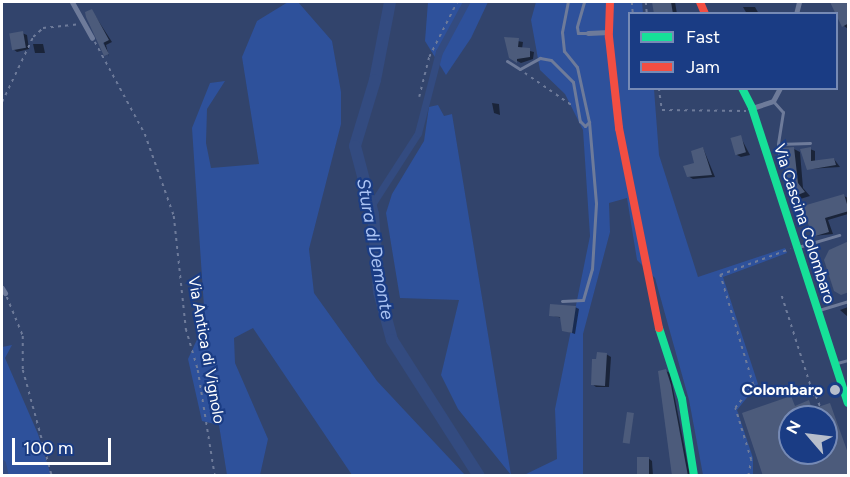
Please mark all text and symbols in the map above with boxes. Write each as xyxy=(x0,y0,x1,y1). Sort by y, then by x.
legend xyxy=(628,12,838,90)
text: Fast xyxy=(686,26,720,48)
text: Jam xyxy=(686,56,720,78)
street label: Via Cascina Colombaro xyxy=(769,142,839,306)
water label: Stura di Demonte xyxy=(352,177,398,321)
street label: Via Antica di Vignolo xyxy=(184,275,228,425)
place label: Colombaro xyxy=(741,380,823,400)
marker: Colombaro xyxy=(828,383,842,397)
north arrow xyxy=(778,405,838,465)
text: N xyxy=(782,417,805,437)
scale bar xyxy=(15,426,114,464)
text: 100 m xyxy=(23,437,73,459)

